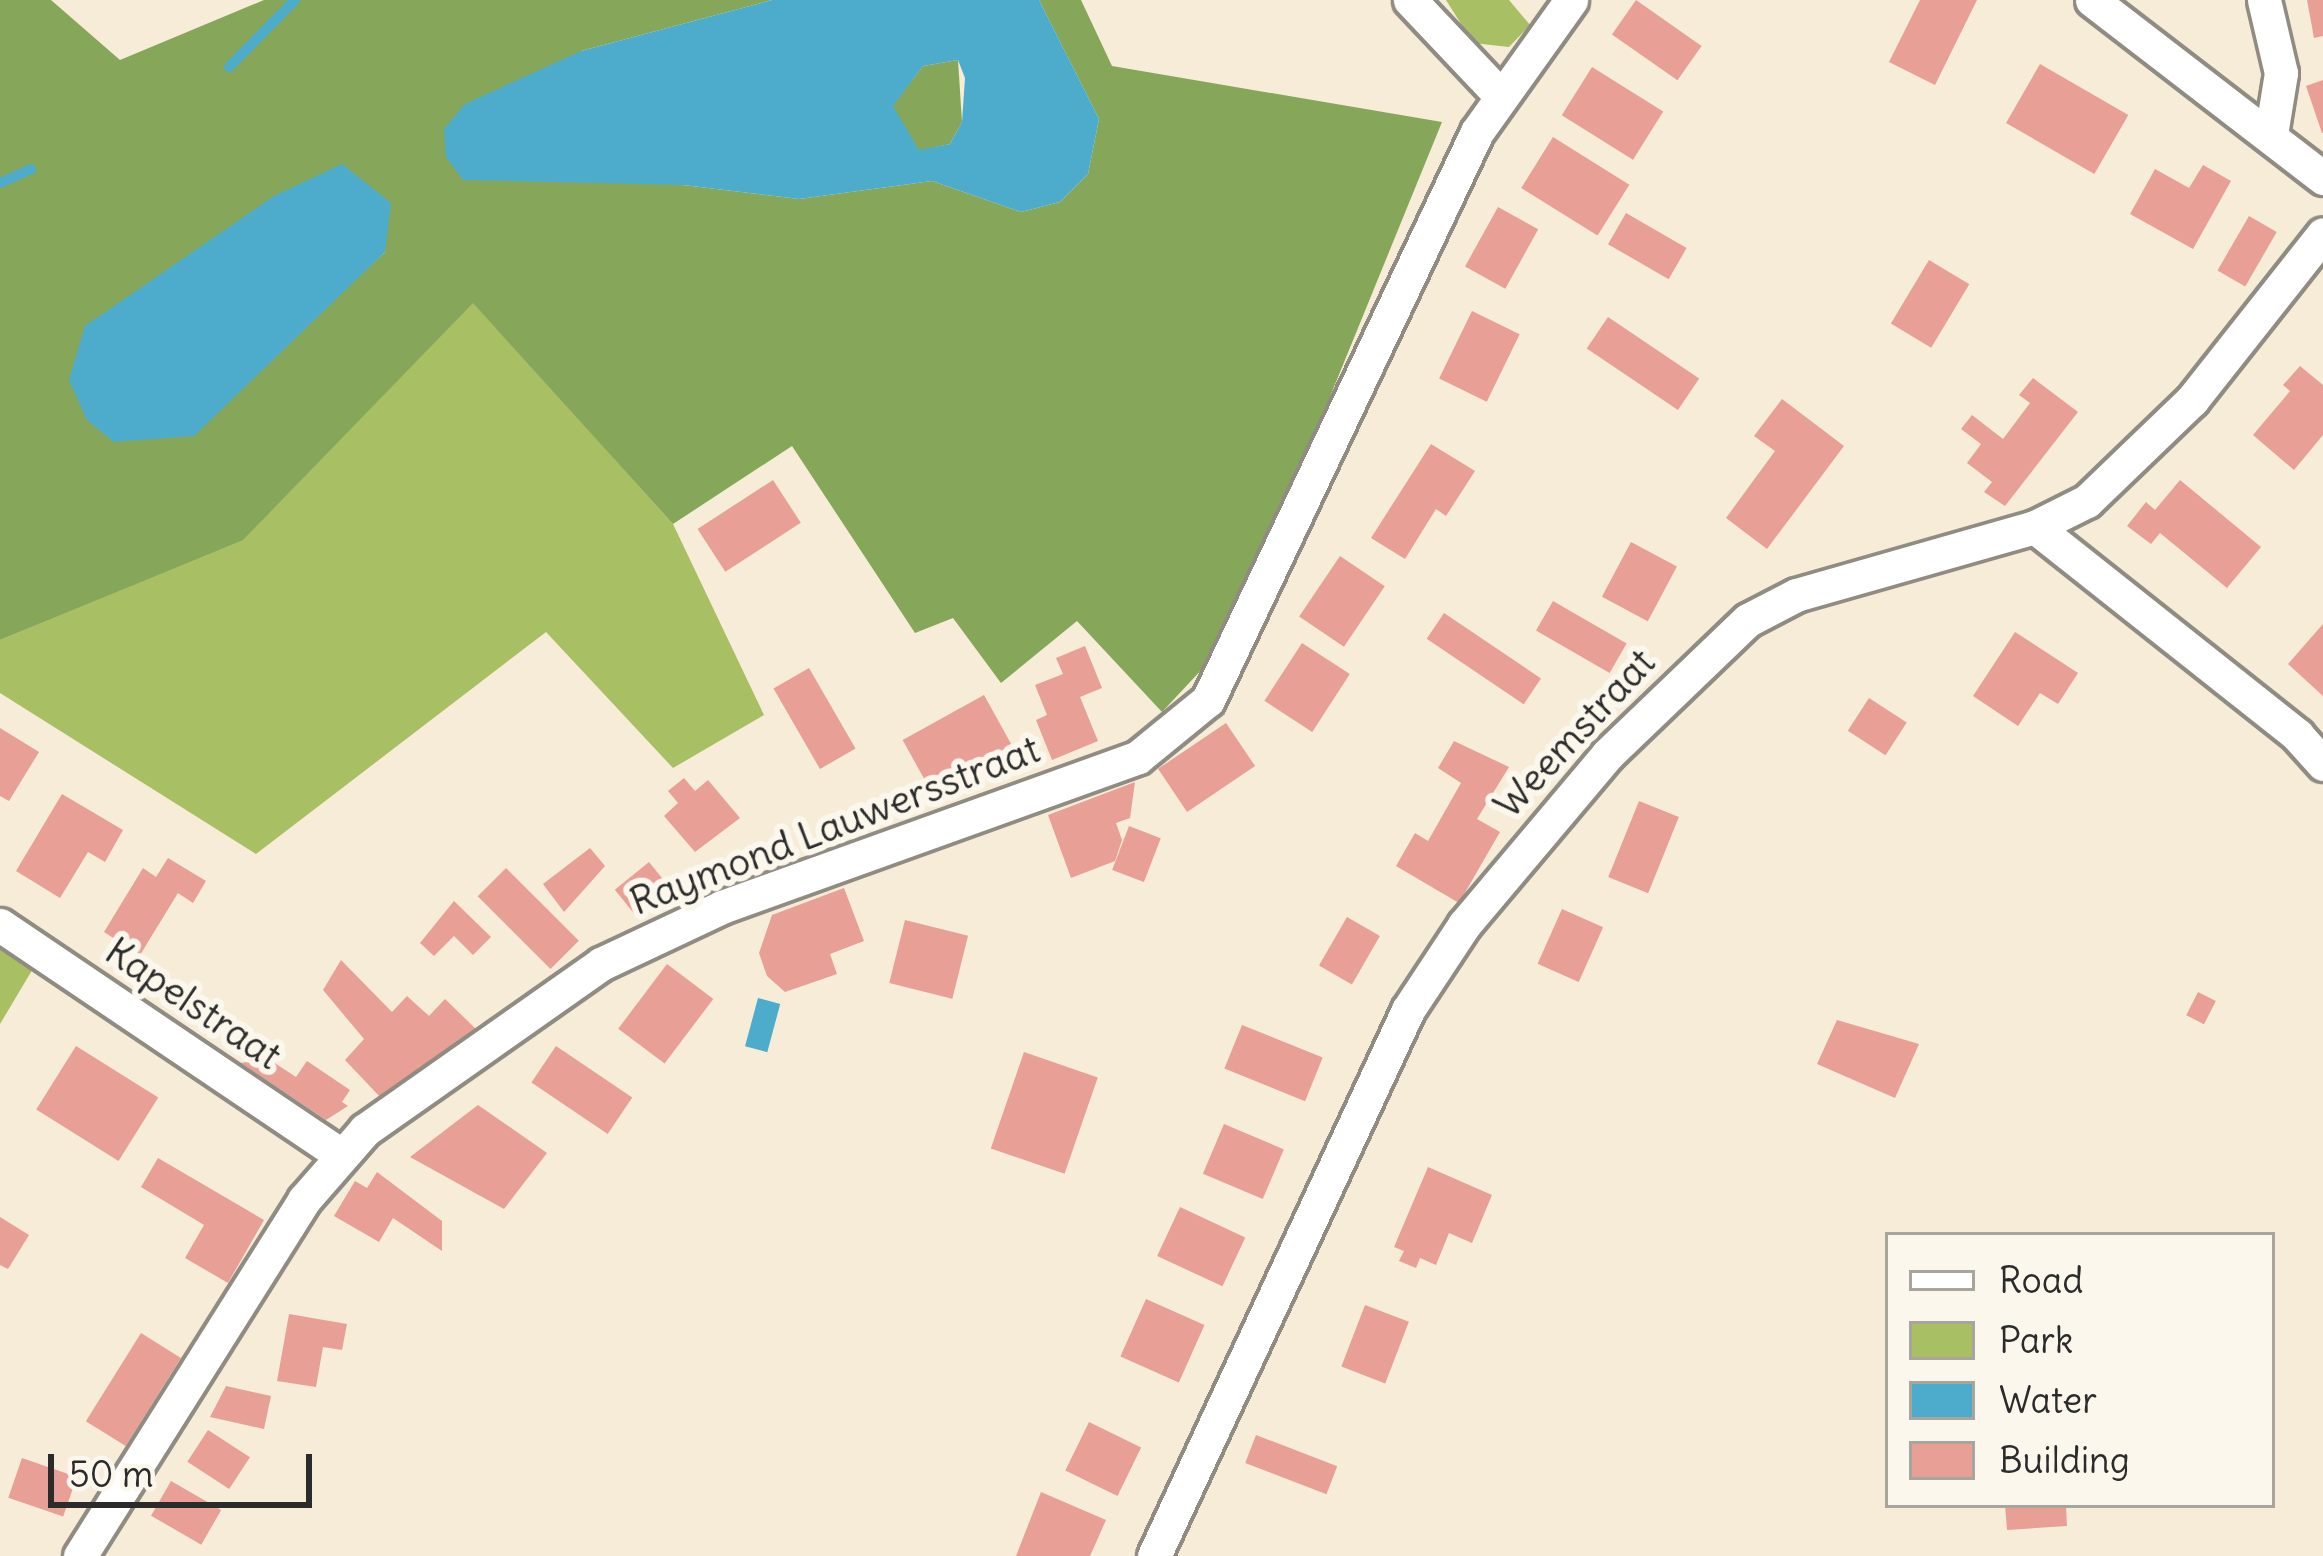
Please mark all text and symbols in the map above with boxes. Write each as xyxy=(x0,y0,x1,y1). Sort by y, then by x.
street label: Weemstraat xyxy=(1485,640,1665,828)
street label: Raymond Lauwersstraat xyxy=(624,726,1046,926)
street label: Kapelstraat xyxy=(96,928,290,1080)
legend xyxy=(1885,1232,2275,1508)
text: Road xyxy=(1999,1258,2083,1303)
text: Park xyxy=(1999,1318,2073,1363)
text: Water xyxy=(1999,1378,2097,1423)
scale bar xyxy=(54,1430,318,1504)
text: Building xyxy=(1999,1438,2130,1483)
text: 50 m xyxy=(69,1452,154,1497)

